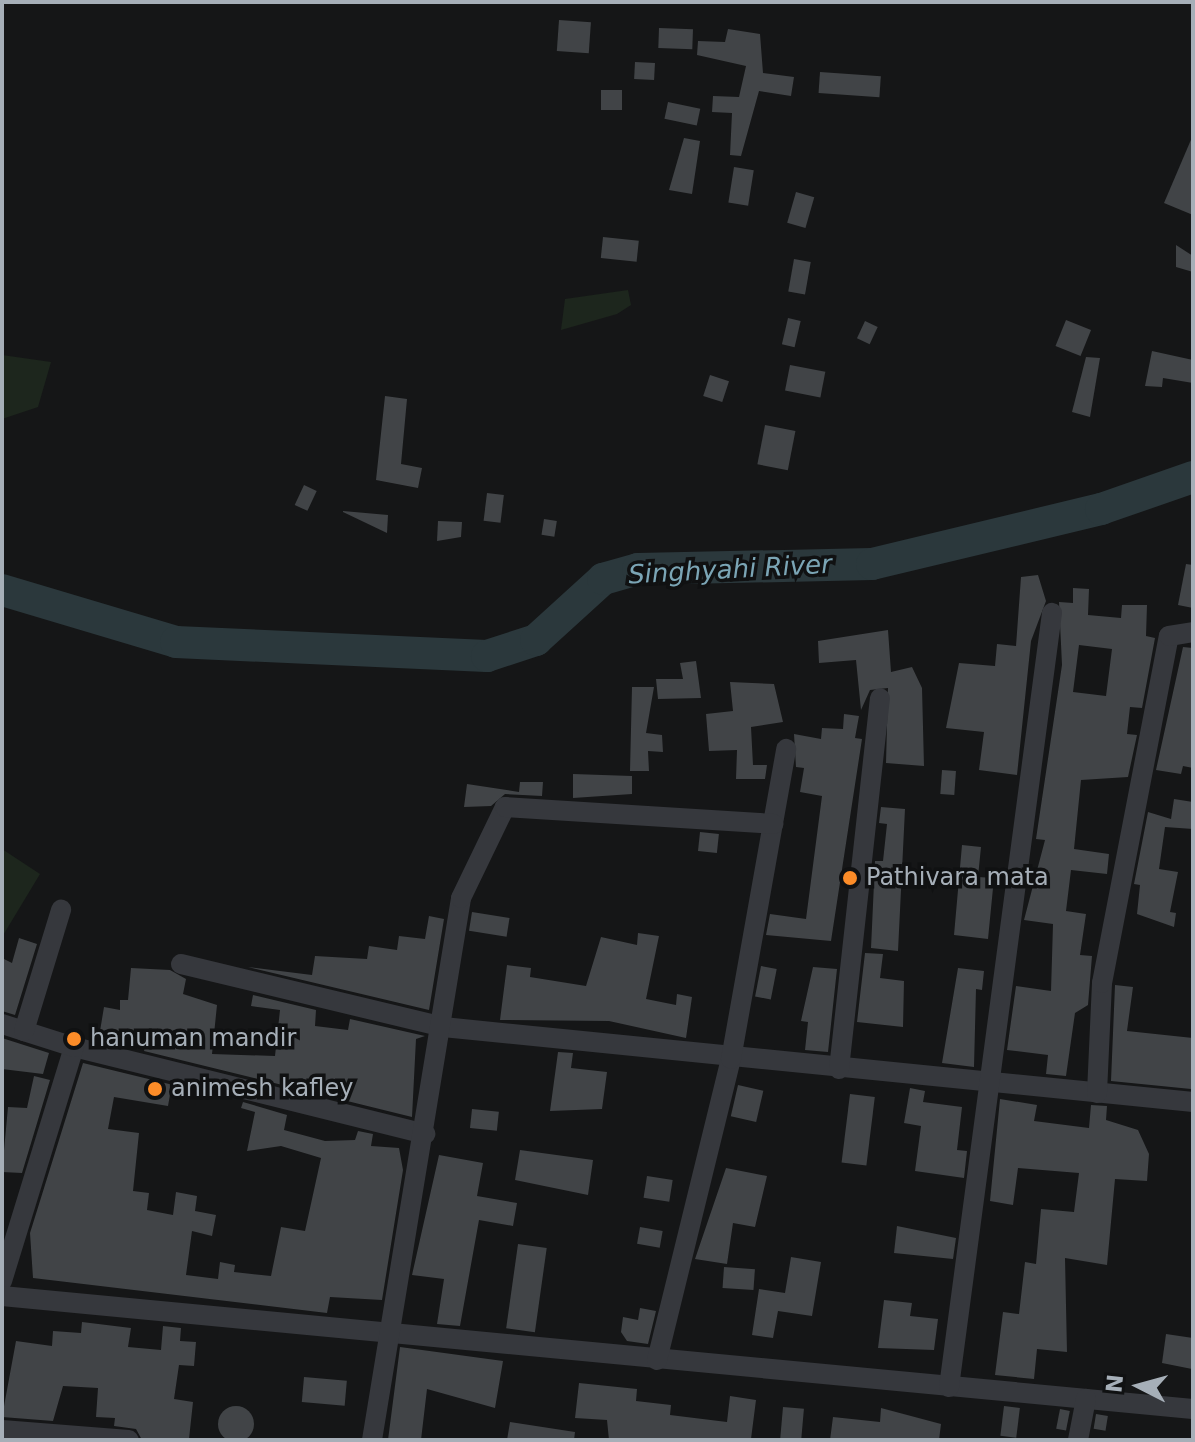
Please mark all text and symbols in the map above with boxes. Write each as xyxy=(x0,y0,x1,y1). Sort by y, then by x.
water label: Singhyahi River xyxy=(627,549,833,591)
place label: Pathivara mata xyxy=(866,864,1049,892)
marker: Pathivara mata xyxy=(841,869,859,887)
place label: hanuman mandir xyxy=(90,1025,296,1053)
marker: hanuman mandir xyxy=(65,1030,83,1048)
place label: animesh kafley xyxy=(171,1075,353,1103)
marker: animesh kafley xyxy=(146,1080,164,1098)
north arrow xyxy=(1099,1346,1179,1426)
text: N xyxy=(1101,1373,1128,1394)

